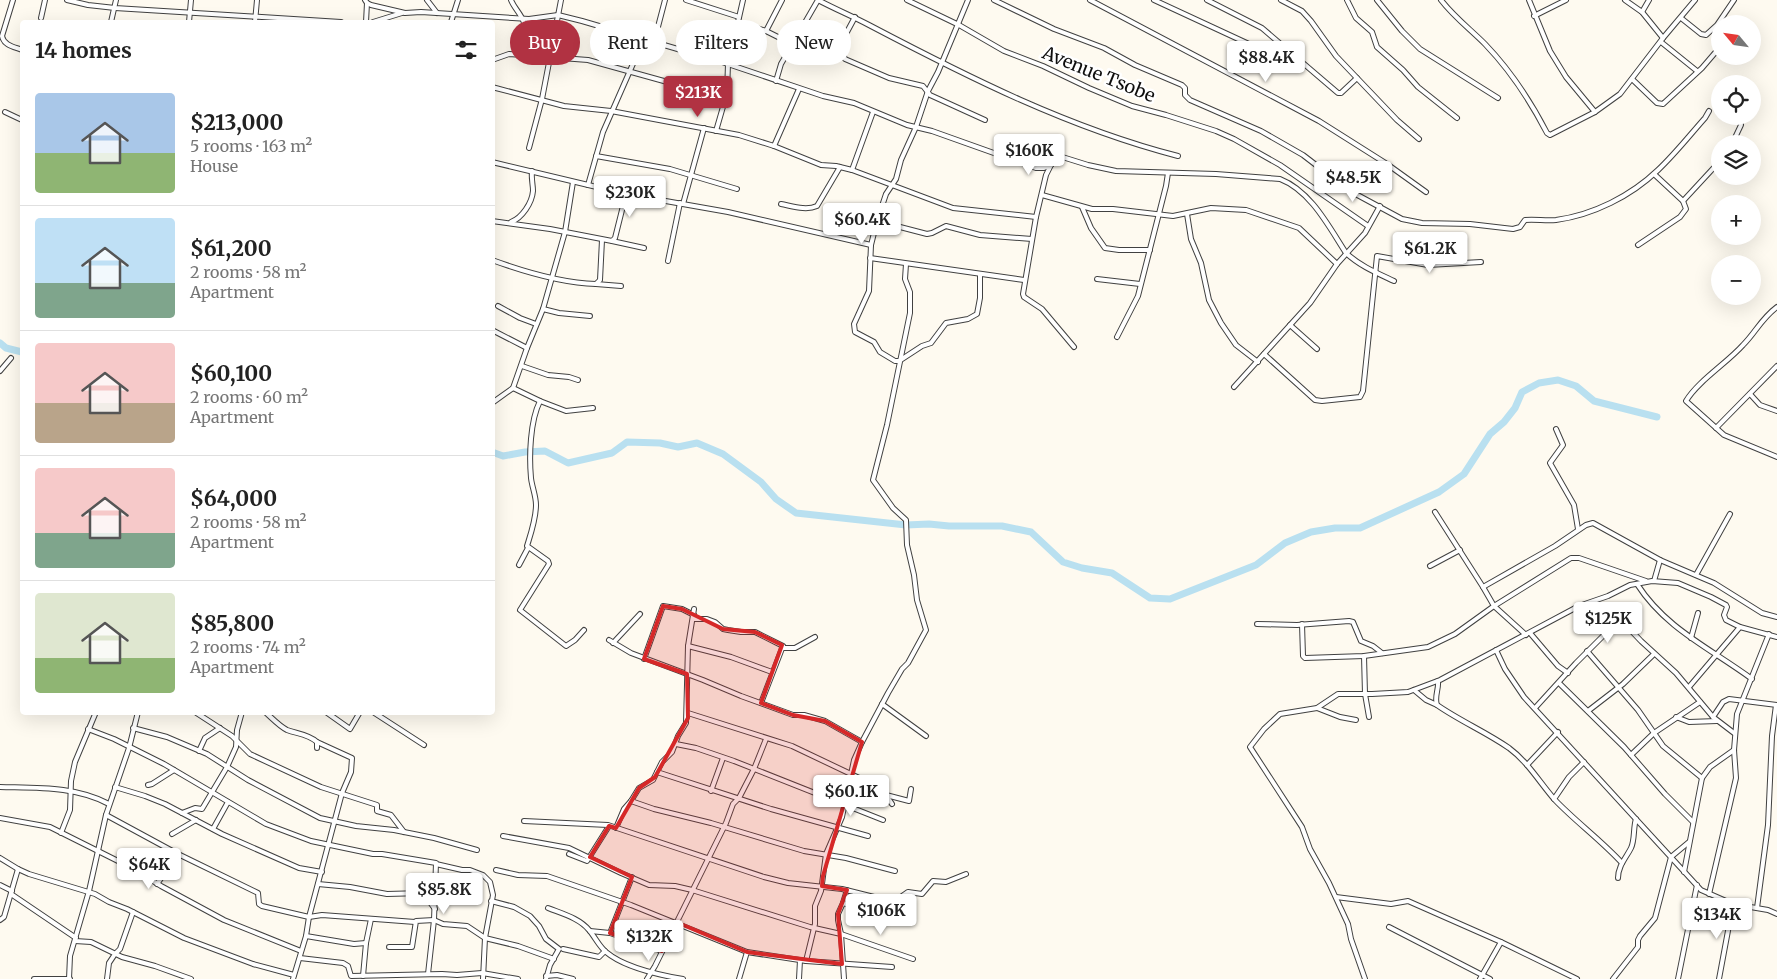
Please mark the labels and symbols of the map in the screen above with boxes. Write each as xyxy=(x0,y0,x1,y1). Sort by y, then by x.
north arrow xyxy=(1711,15,1761,65)
street label: Avenue Tsobe xyxy=(1038,41,1159,107)
pin: $88.4K xyxy=(1225,41,1307,83)
pin: $213K xyxy=(663,76,733,118)
pin: $160K xyxy=(994,134,1064,176)
pin: $48.5K xyxy=(1312,160,1394,203)
pin: $230K xyxy=(595,176,665,218)
pin: $60.4K xyxy=(821,202,903,245)
pin: $61.2K xyxy=(1389,232,1471,274)
pin: $125K xyxy=(1573,602,1643,644)
pin: $60.1K xyxy=(810,774,892,817)
pin: $64K xyxy=(119,848,179,890)
pin: $85.8K xyxy=(403,872,485,915)
pin: $106K xyxy=(846,894,916,936)
pin: $134K xyxy=(1682,898,1752,940)
pin: $132K xyxy=(614,920,684,962)

